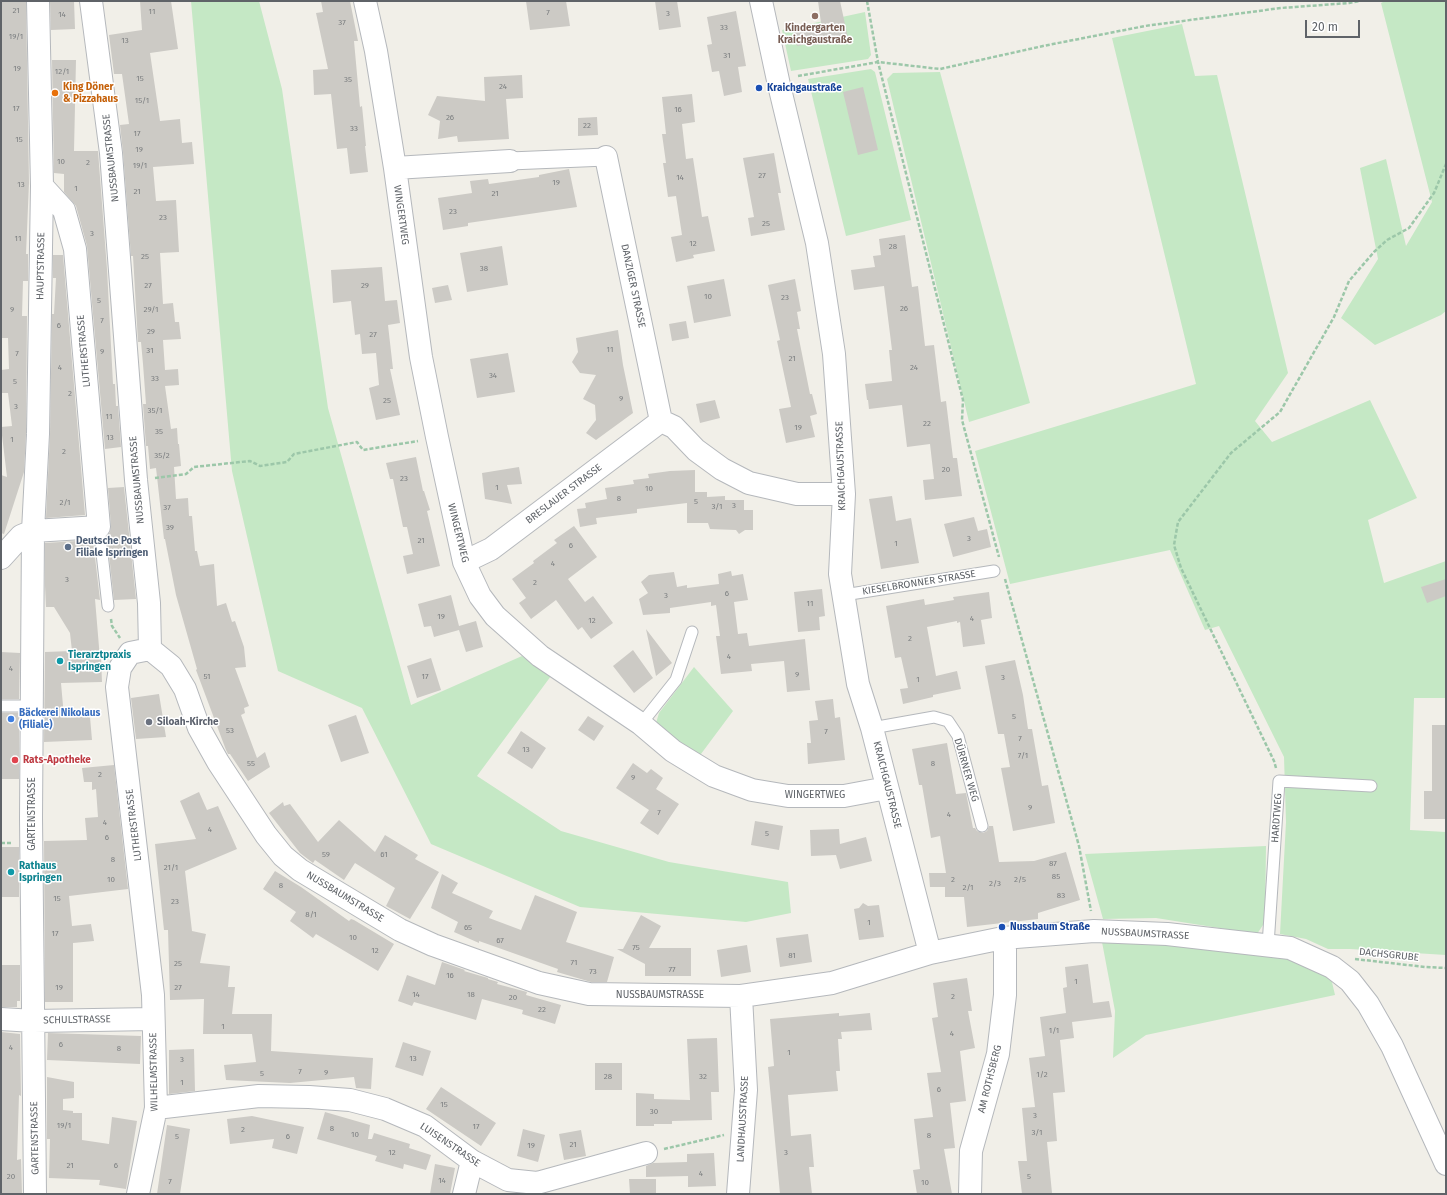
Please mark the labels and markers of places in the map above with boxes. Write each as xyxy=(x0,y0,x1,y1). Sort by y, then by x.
marker: Kindergarten Kraichgaustraße xyxy=(810,11,820,21)
place label: Kindergarten Kraichgaustraße xyxy=(778,22,852,46)
place label: King Döner & Pizzahaus xyxy=(63,81,118,104)
place label: Kraichgaustraße xyxy=(767,82,842,94)
marker: Kraichgaustraße xyxy=(754,83,764,93)
marker: King Döner & Pizzahaus xyxy=(50,88,60,98)
place label: Deutsche Post Filiale Ispringen xyxy=(76,535,148,558)
marker: Deutsche Post Filiale Ispringen xyxy=(63,542,73,552)
place label: Tierarztpraxis Ispringen xyxy=(68,649,131,672)
marker: Tierarztpraxis Ispringen xyxy=(55,656,65,666)
place label: Bäckerei Nikolaus (Filiale) xyxy=(19,707,100,730)
marker: Bäckerei Nikolaus (Filiale) xyxy=(6,714,16,724)
place label: Siloah-Kirche xyxy=(157,716,218,728)
marker: Siloah-Kirche xyxy=(144,717,154,727)
place label: Rats-Apotheke xyxy=(23,754,91,766)
marker: Rats-Apotheke xyxy=(10,755,20,765)
place label: Rathaus Ispringen xyxy=(19,860,62,884)
marker: Rathaus Ispringen xyxy=(6,867,16,877)
place label: Nussbaum Straße xyxy=(1010,921,1090,933)
marker: Nussbaum Straße xyxy=(997,922,1007,932)

